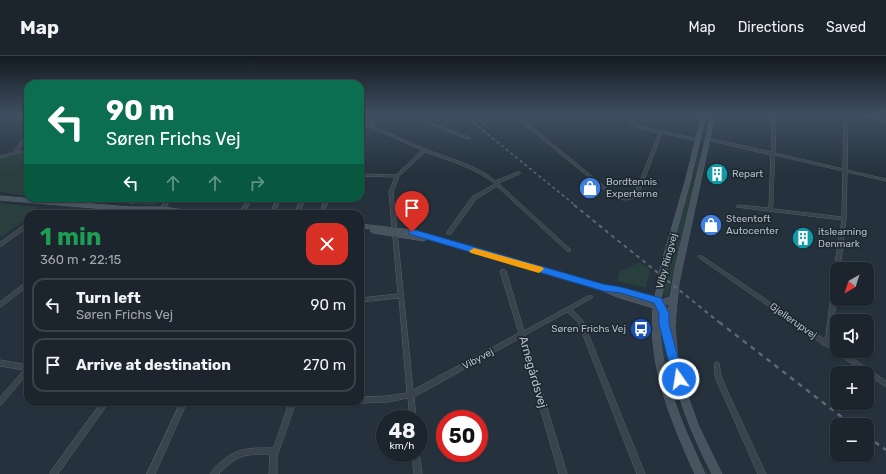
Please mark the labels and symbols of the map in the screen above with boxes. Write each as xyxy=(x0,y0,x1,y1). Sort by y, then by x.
building icon: Repart xyxy=(704,161,730,187)
place label: Repart xyxy=(732,168,763,180)
shop icon: Bordtennis Experterne xyxy=(577,175,603,201)
place label: Bordtennis Experterne xyxy=(606,176,658,200)
pin xyxy=(395,191,429,232)
shop icon: Steentoft Autocenter xyxy=(698,212,724,238)
place label: Steentoft Autocenter xyxy=(726,213,779,237)
building icon: itslearning Denmark xyxy=(790,225,816,251)
place label: itslearning Denmark xyxy=(818,226,867,250)
street label: Viby Ringvej xyxy=(654,232,680,290)
north arrow xyxy=(830,262,874,306)
street label: Gjellerupvej xyxy=(767,300,819,342)
bus stop icon: Søren Frichs Vej xyxy=(628,316,654,342)
place label: Søren Frichs Vej xyxy=(551,323,626,335)
street label: Arnegårdsvej xyxy=(516,334,550,410)
street label: Vibyvej xyxy=(460,346,496,372)
position arrow xyxy=(658,358,700,400)
speed limit sign: 50 xyxy=(436,410,488,462)

